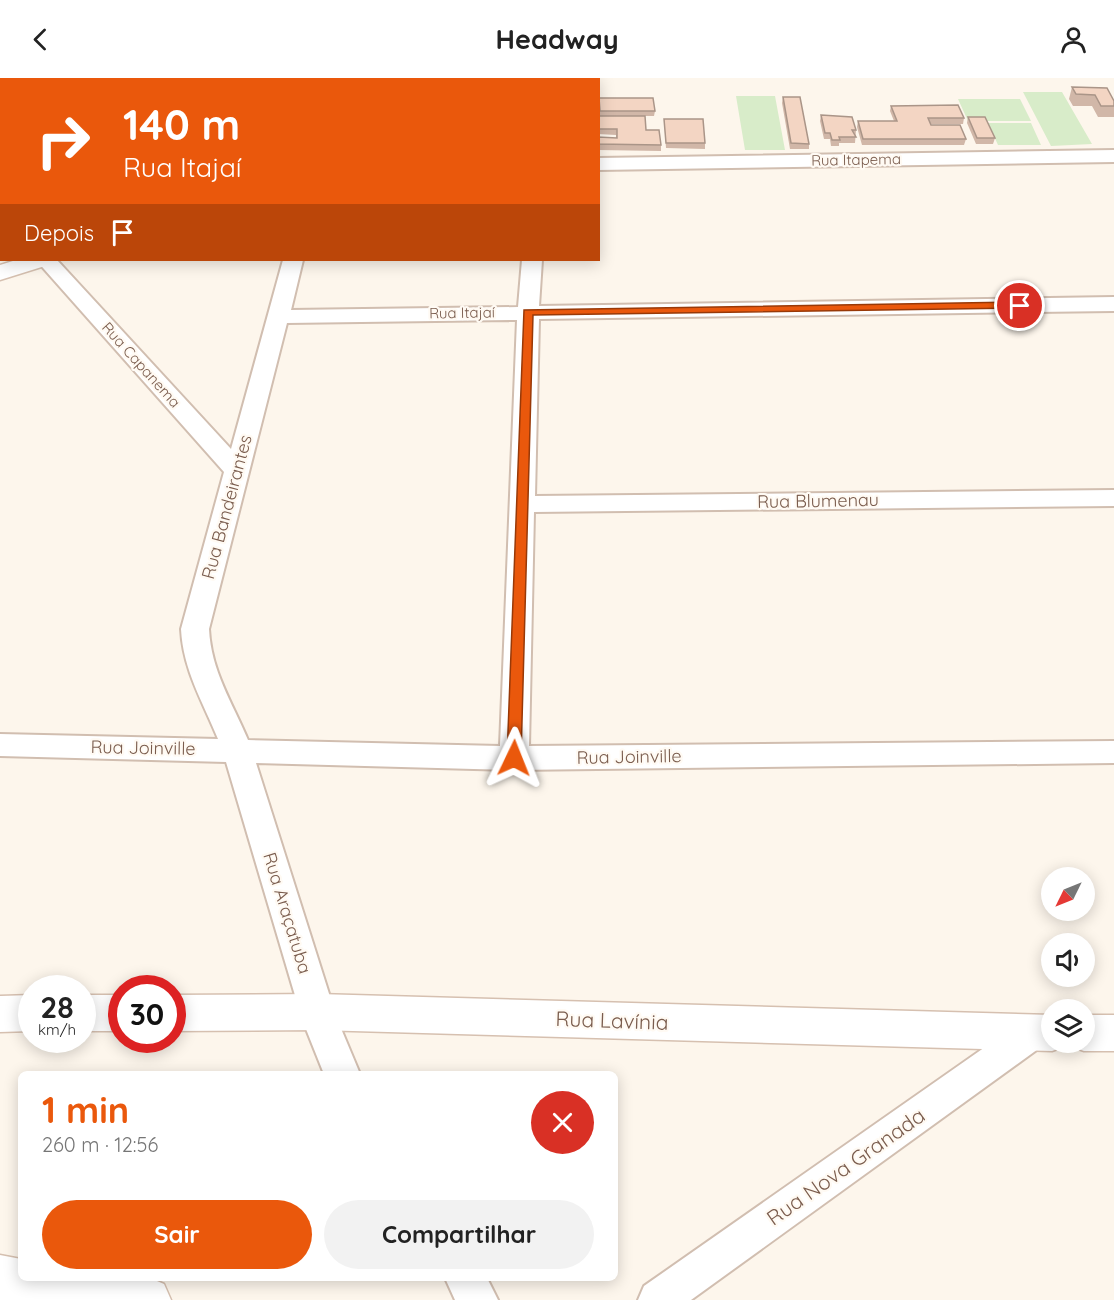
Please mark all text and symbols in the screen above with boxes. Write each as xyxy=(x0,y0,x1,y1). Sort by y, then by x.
text: Headway xyxy=(495,22,619,56)
icon: back xyxy=(24,23,57,56)
icon: person xyxy=(1057,23,1090,56)
text: 140 m xyxy=(123,98,240,151)
icon: right xyxy=(24,102,102,180)
street label: Rua Itapema xyxy=(811,149,901,170)
text: Rua Itajaí xyxy=(123,150,242,184)
icon: arrive xyxy=(106,216,139,249)
text: Depois xyxy=(24,219,94,247)
pin xyxy=(994,280,1045,331)
icon: arrive xyxy=(1003,289,1036,322)
street label: Rua Itajaí xyxy=(429,302,496,323)
street label: Rua Capanema xyxy=(98,318,185,411)
street label: Rua Bandeirantes xyxy=(196,432,257,582)
street label: Rua Blumenau xyxy=(757,488,879,513)
position arrow xyxy=(482,726,546,790)
street label: Rua Joinville xyxy=(90,735,196,760)
street label: Rua Joinville xyxy=(576,744,682,769)
street label: Rua Araçatuba xyxy=(258,849,317,976)
north arrow xyxy=(1041,867,1095,921)
map controls xyxy=(1041,867,1095,1053)
button: sound xyxy=(1041,933,1095,987)
speed limit sign: 30 xyxy=(108,975,186,1053)
text: 28 xyxy=(40,988,74,1026)
button: layers xyxy=(1041,999,1095,1053)
street label: Rua Lavínia xyxy=(555,1005,669,1035)
text: km/h xyxy=(38,1020,76,1039)
text: 1 min xyxy=(42,1087,129,1132)
button: close xyxy=(531,1091,594,1154)
street label: Rua Nova Granada xyxy=(761,1102,930,1230)
text: 260 m · 12:56 xyxy=(42,1132,158,1157)
button: Sair xyxy=(42,1200,312,1269)
button: Compartilhar xyxy=(324,1200,594,1269)

